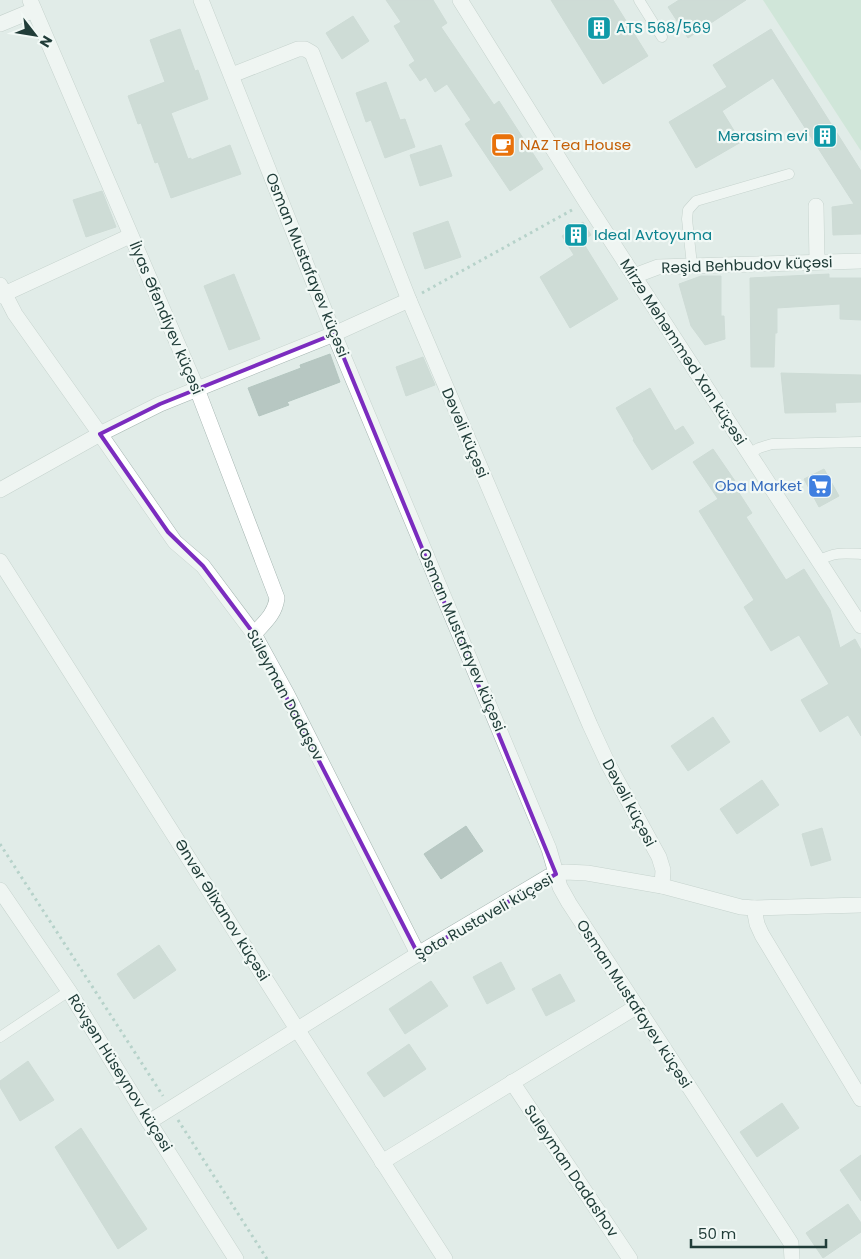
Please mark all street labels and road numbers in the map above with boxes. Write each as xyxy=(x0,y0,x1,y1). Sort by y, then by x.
street label: Osman Mustafayev küçəsi xyxy=(261,169,354,360)
street label: İlyas Əfəndiyev küçəsi xyxy=(125,238,208,398)
street label: Rəşid Behbudov küçəsi xyxy=(661,251,833,278)
street label: Mirzə Məhəmməd Xan küçəsi xyxy=(615,255,752,449)
street label: Dəvəli küçəsi xyxy=(437,384,494,481)
street label: Osman Mustafayev küçəsi xyxy=(414,545,511,735)
street label: Süleyman Dadaşov xyxy=(242,625,329,765)
street label: Dəvəli küçəsi xyxy=(598,755,661,850)
street label: Ənvər Əlixanov küçəsi xyxy=(170,835,275,985)
street label: Şota Rustaveli küçəsi xyxy=(411,868,557,965)
street label: Osman Mustafayev küçəsi xyxy=(572,915,697,1092)
street label: Rövşən Hüseynov küçəsi xyxy=(63,990,178,1156)
street label: Suleyman Dadashov xyxy=(519,1100,624,1242)

